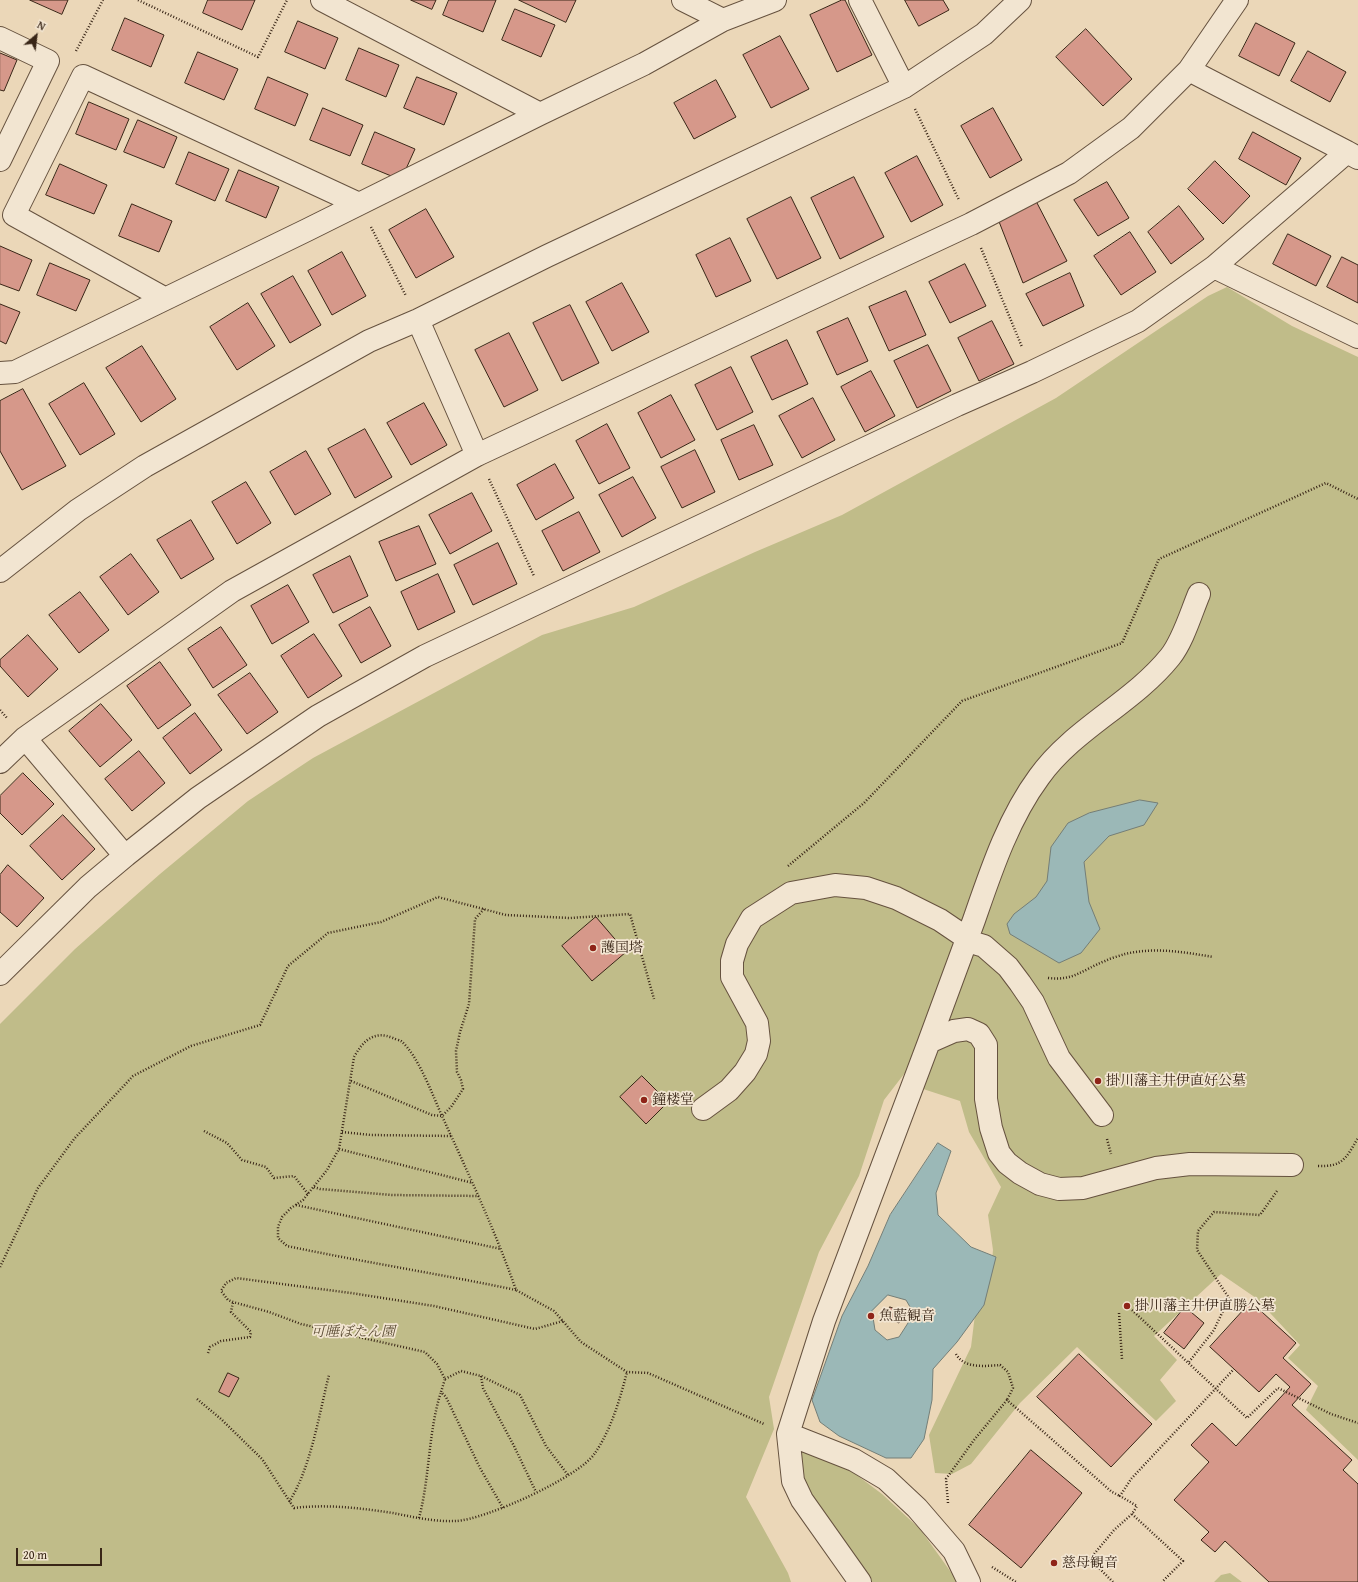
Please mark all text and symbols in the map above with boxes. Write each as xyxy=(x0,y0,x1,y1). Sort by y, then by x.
north arrow xyxy=(16,16,56,56)
text: N xyxy=(35,17,49,34)
place label: 護国塔 xyxy=(601,940,643,956)
marker: 護国塔 xyxy=(588,943,598,953)
place label: 掛川藩主井伊直好公墓 xyxy=(1106,1073,1246,1089)
marker: 掛川藩主井伊直好公墓 xyxy=(1093,1076,1103,1086)
place label: 鐘楼堂 xyxy=(652,1092,694,1108)
marker: 鐘楼堂 xyxy=(639,1095,649,1105)
place label: 掛川藩主井伊直勝公墓 xyxy=(1135,1298,1275,1314)
marker: 掛川藩主井伊直勝公墓 xyxy=(1122,1301,1132,1311)
place label: 魚藍観音 xyxy=(879,1308,935,1324)
marker: 魚藍観音 xyxy=(866,1311,876,1321)
park label: 可睡ぼたん園 xyxy=(311,1324,395,1340)
scale bar xyxy=(18,1540,104,1566)
text: 20 m xyxy=(23,1546,47,1563)
place label: 慈母観音 xyxy=(1062,1555,1118,1571)
marker: 慈母観音 xyxy=(1049,1558,1059,1568)

